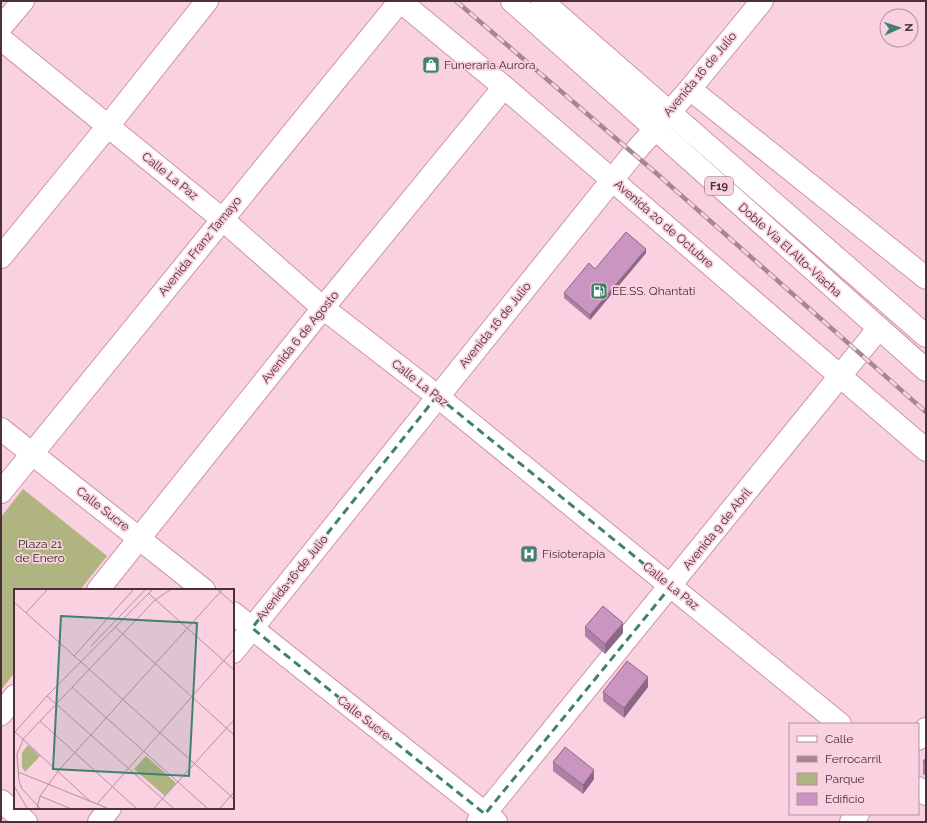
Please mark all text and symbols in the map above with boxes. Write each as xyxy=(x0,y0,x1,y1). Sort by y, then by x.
north arrow xyxy=(879,8,919,48)
text: N xyxy=(902,23,915,32)
street label: Avenida 16 de Julio xyxy=(661,29,739,119)
shop icon: Funeraria Aurora xyxy=(421,55,441,75)
place label: Funeraria Aurora xyxy=(444,58,536,72)
street label: Calle La Paz xyxy=(139,149,201,203)
street label: Avenida 20 de Octubre xyxy=(611,177,717,271)
road number: F19 xyxy=(705,177,733,195)
street label: Avenida Franz Tamayo xyxy=(156,193,244,299)
street label: Doble Vía El Alto-Viacha xyxy=(736,200,844,300)
street label: Avenida 16 de Julio xyxy=(456,279,534,371)
fuel station icon: EE.SS. Qhantati xyxy=(589,281,609,301)
place label: EE.SS. Qhantati xyxy=(612,284,695,298)
street label: Avenida 6 de Agosto xyxy=(259,288,341,386)
street label: Calle La Paz xyxy=(389,357,451,409)
street label: Calle Sucre xyxy=(74,484,132,534)
street label: Avenida 9 de Abril xyxy=(680,485,755,572)
street label: Avenida 16 de Julio xyxy=(253,532,331,624)
park label: Plaza 21 de Enero xyxy=(15,537,65,565)
hospital icon: Fisioterapia xyxy=(519,544,539,564)
place label: Fisioterapia xyxy=(542,547,605,561)
street label: Calle La Paz xyxy=(640,559,702,613)
inset map xyxy=(14,589,234,809)
street label: Calle Sucre xyxy=(335,693,393,743)
legend xyxy=(789,723,919,815)
text: Calle xyxy=(825,732,853,746)
text: Ferrocarril xyxy=(825,752,882,766)
text: Parque xyxy=(825,772,865,786)
text: Edificio xyxy=(825,792,865,806)

